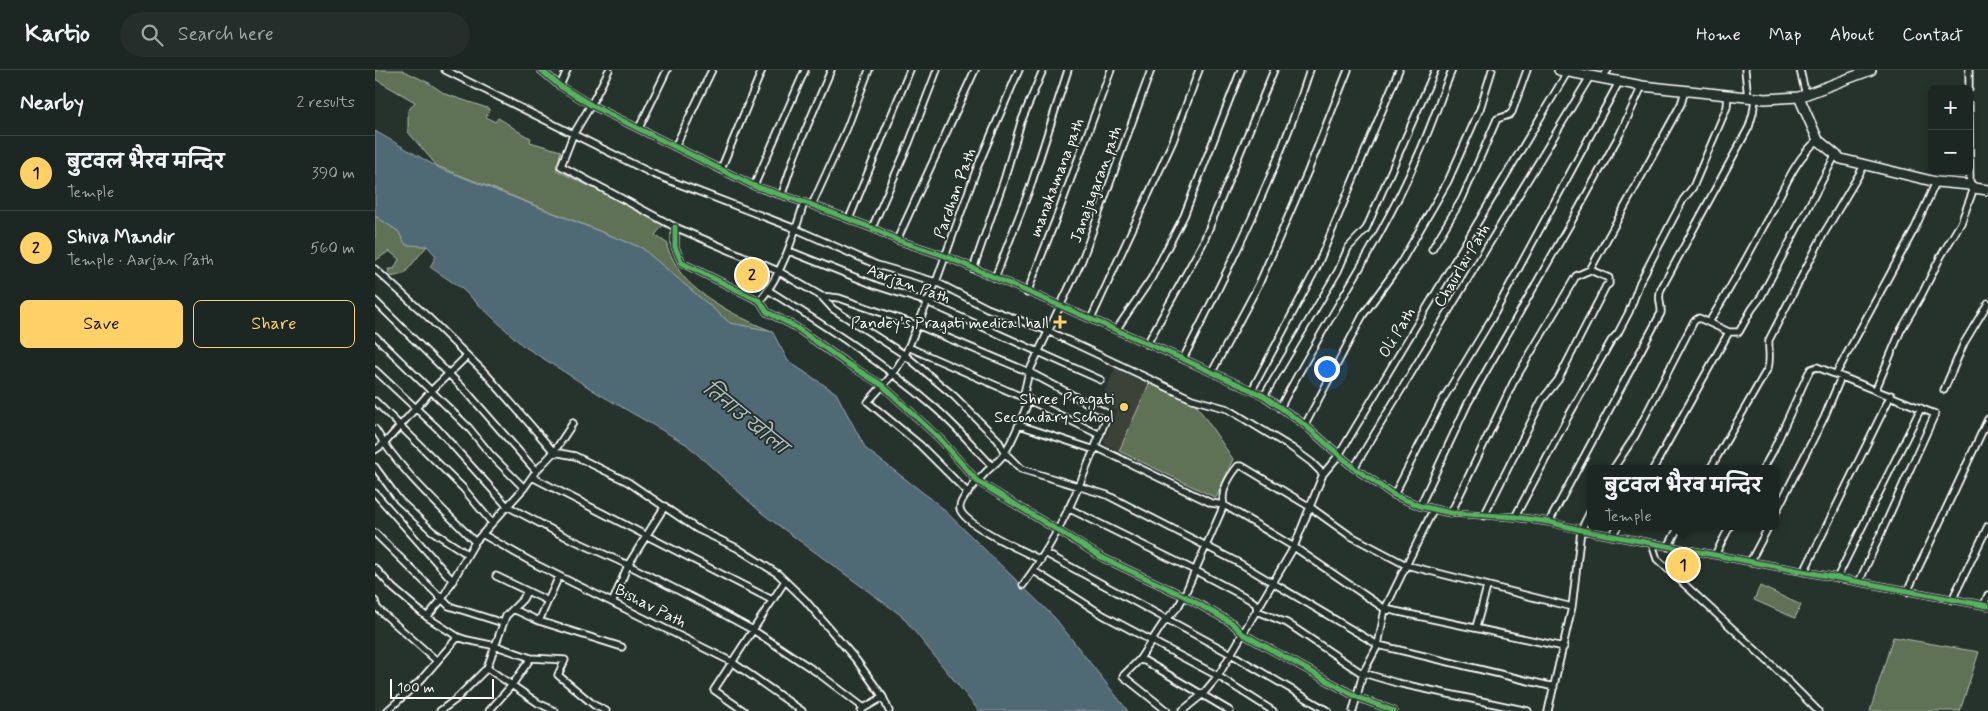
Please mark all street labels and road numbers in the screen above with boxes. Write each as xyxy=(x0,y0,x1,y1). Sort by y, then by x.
street label: manakamana path xyxy=(1025,115,1090,240)
street label: Janajagaran path xyxy=(1066,123,1127,246)
street label: Pardhan Path xyxy=(929,146,981,241)
street label: Chaurlai Path xyxy=(1429,220,1495,311)
street label: Aarjan Path xyxy=(864,260,953,309)
street label: Oli Path xyxy=(1374,304,1421,362)
street label: Bishav Path xyxy=(611,579,690,633)

